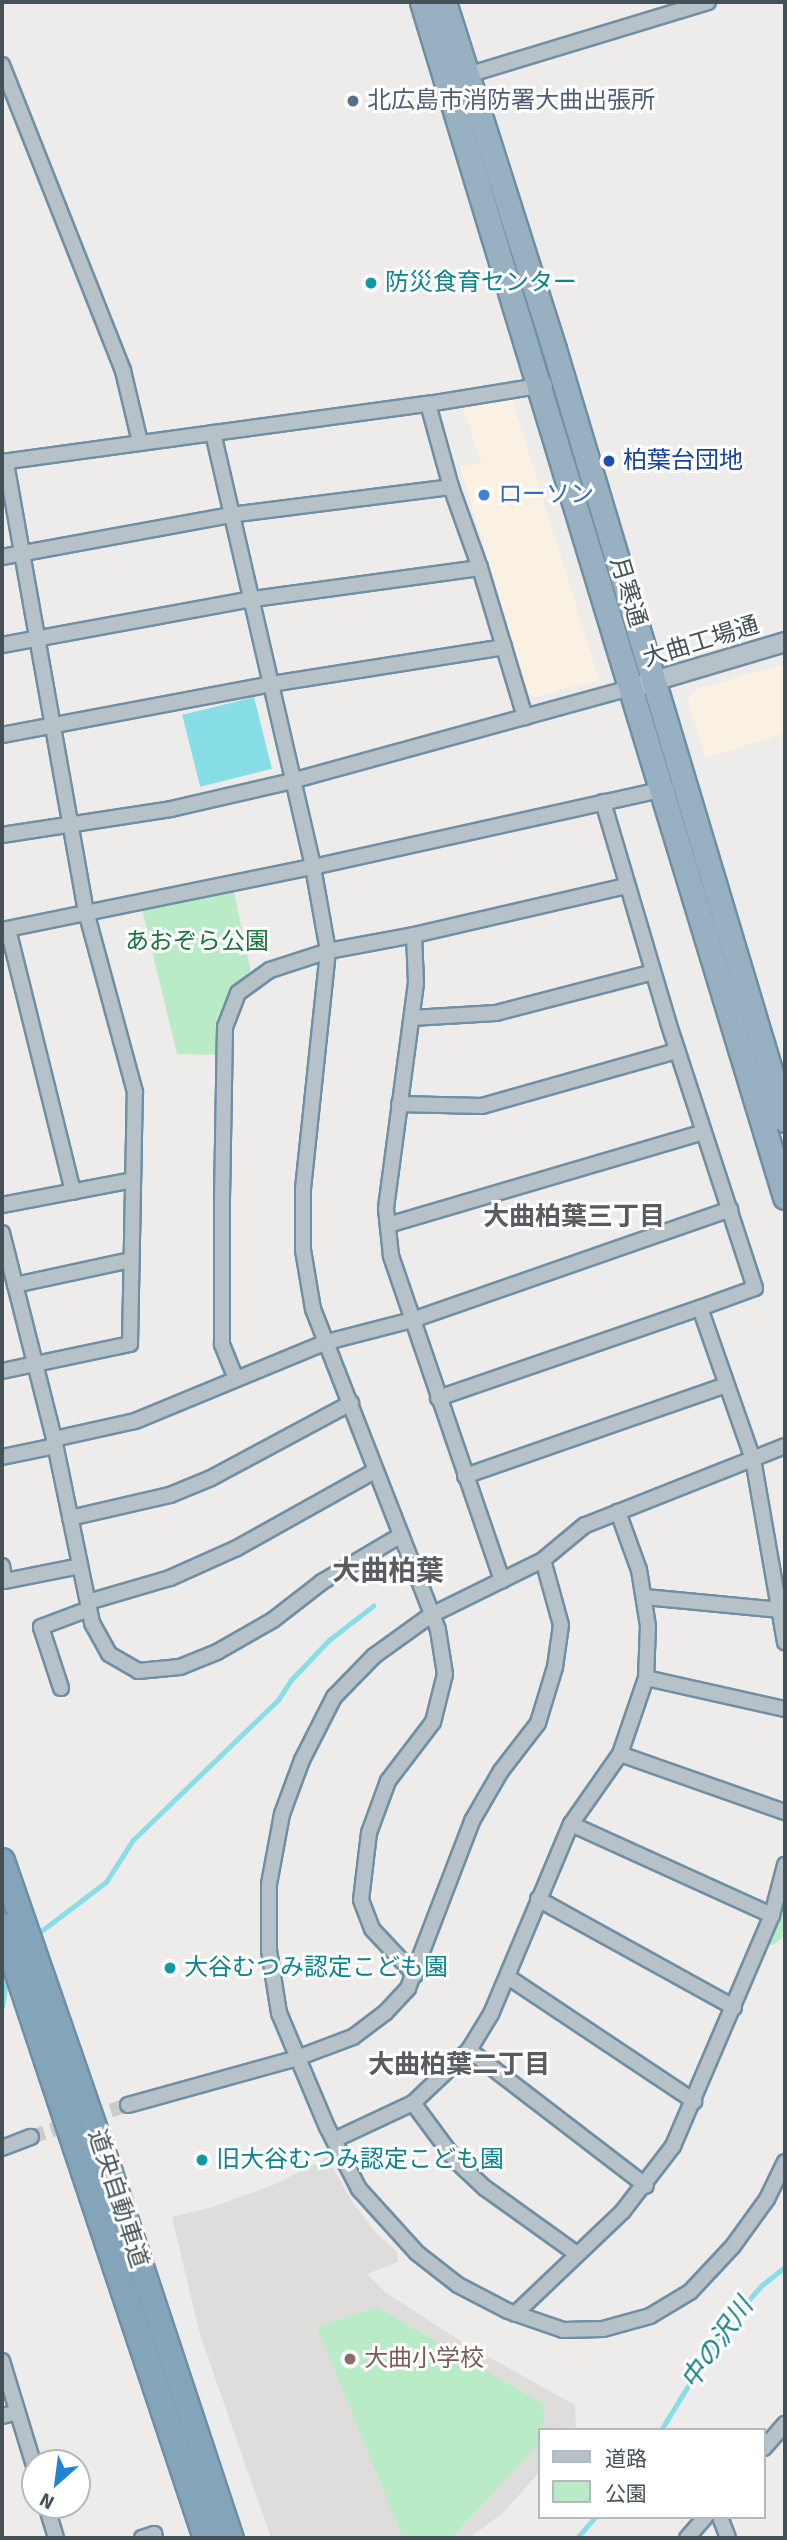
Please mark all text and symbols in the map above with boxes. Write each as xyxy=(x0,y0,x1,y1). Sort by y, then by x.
place label: 北広島市消防署大曲出張所 xyxy=(367,87,655,115)
marker: 北広島市消防署大曲出張所 xyxy=(345,93,361,109)
place label: 防災食育センター xyxy=(385,269,577,297)
marker: 防災食育センター xyxy=(363,275,379,291)
place label: 柏葉台団地 xyxy=(623,447,743,475)
marker: 柏葉台団地 xyxy=(601,453,617,469)
place label: ローソン xyxy=(498,481,594,509)
marker: ローソン xyxy=(476,487,492,503)
street label: 月寒通 xyxy=(604,553,652,631)
street label: 大曲工場通 xyxy=(639,611,763,673)
park label: あおぞら公園 xyxy=(125,928,269,956)
district label: 大曲柏葉三丁目 xyxy=(483,1202,665,1234)
district label: 大曲柏葉 xyxy=(332,1554,444,1588)
place label: 大谷むつみ認定こども園 xyxy=(184,1954,448,1982)
marker: 大谷むつみ認定こども園 xyxy=(162,1960,178,1976)
district label: 大曲柏葉二丁目 xyxy=(368,2050,550,2082)
street label: 道央自動車道 xyxy=(82,2126,154,2272)
place label: 旧大谷むつみ認定こども園 xyxy=(216,2146,504,2174)
marker: 旧大谷むつみ認定こども園 xyxy=(194,2152,210,2168)
water label: 中の沢川 xyxy=(675,2292,761,2396)
place label: 大曲小学校 xyxy=(364,2345,484,2373)
marker: 大曲小学校 xyxy=(342,2351,358,2367)
legend xyxy=(538,2428,766,2519)
text: 道路 xyxy=(605,2446,647,2472)
north arrow xyxy=(21,2449,91,2519)
text: 公園 xyxy=(605,2481,647,2507)
text: N xyxy=(36,2487,59,2514)

